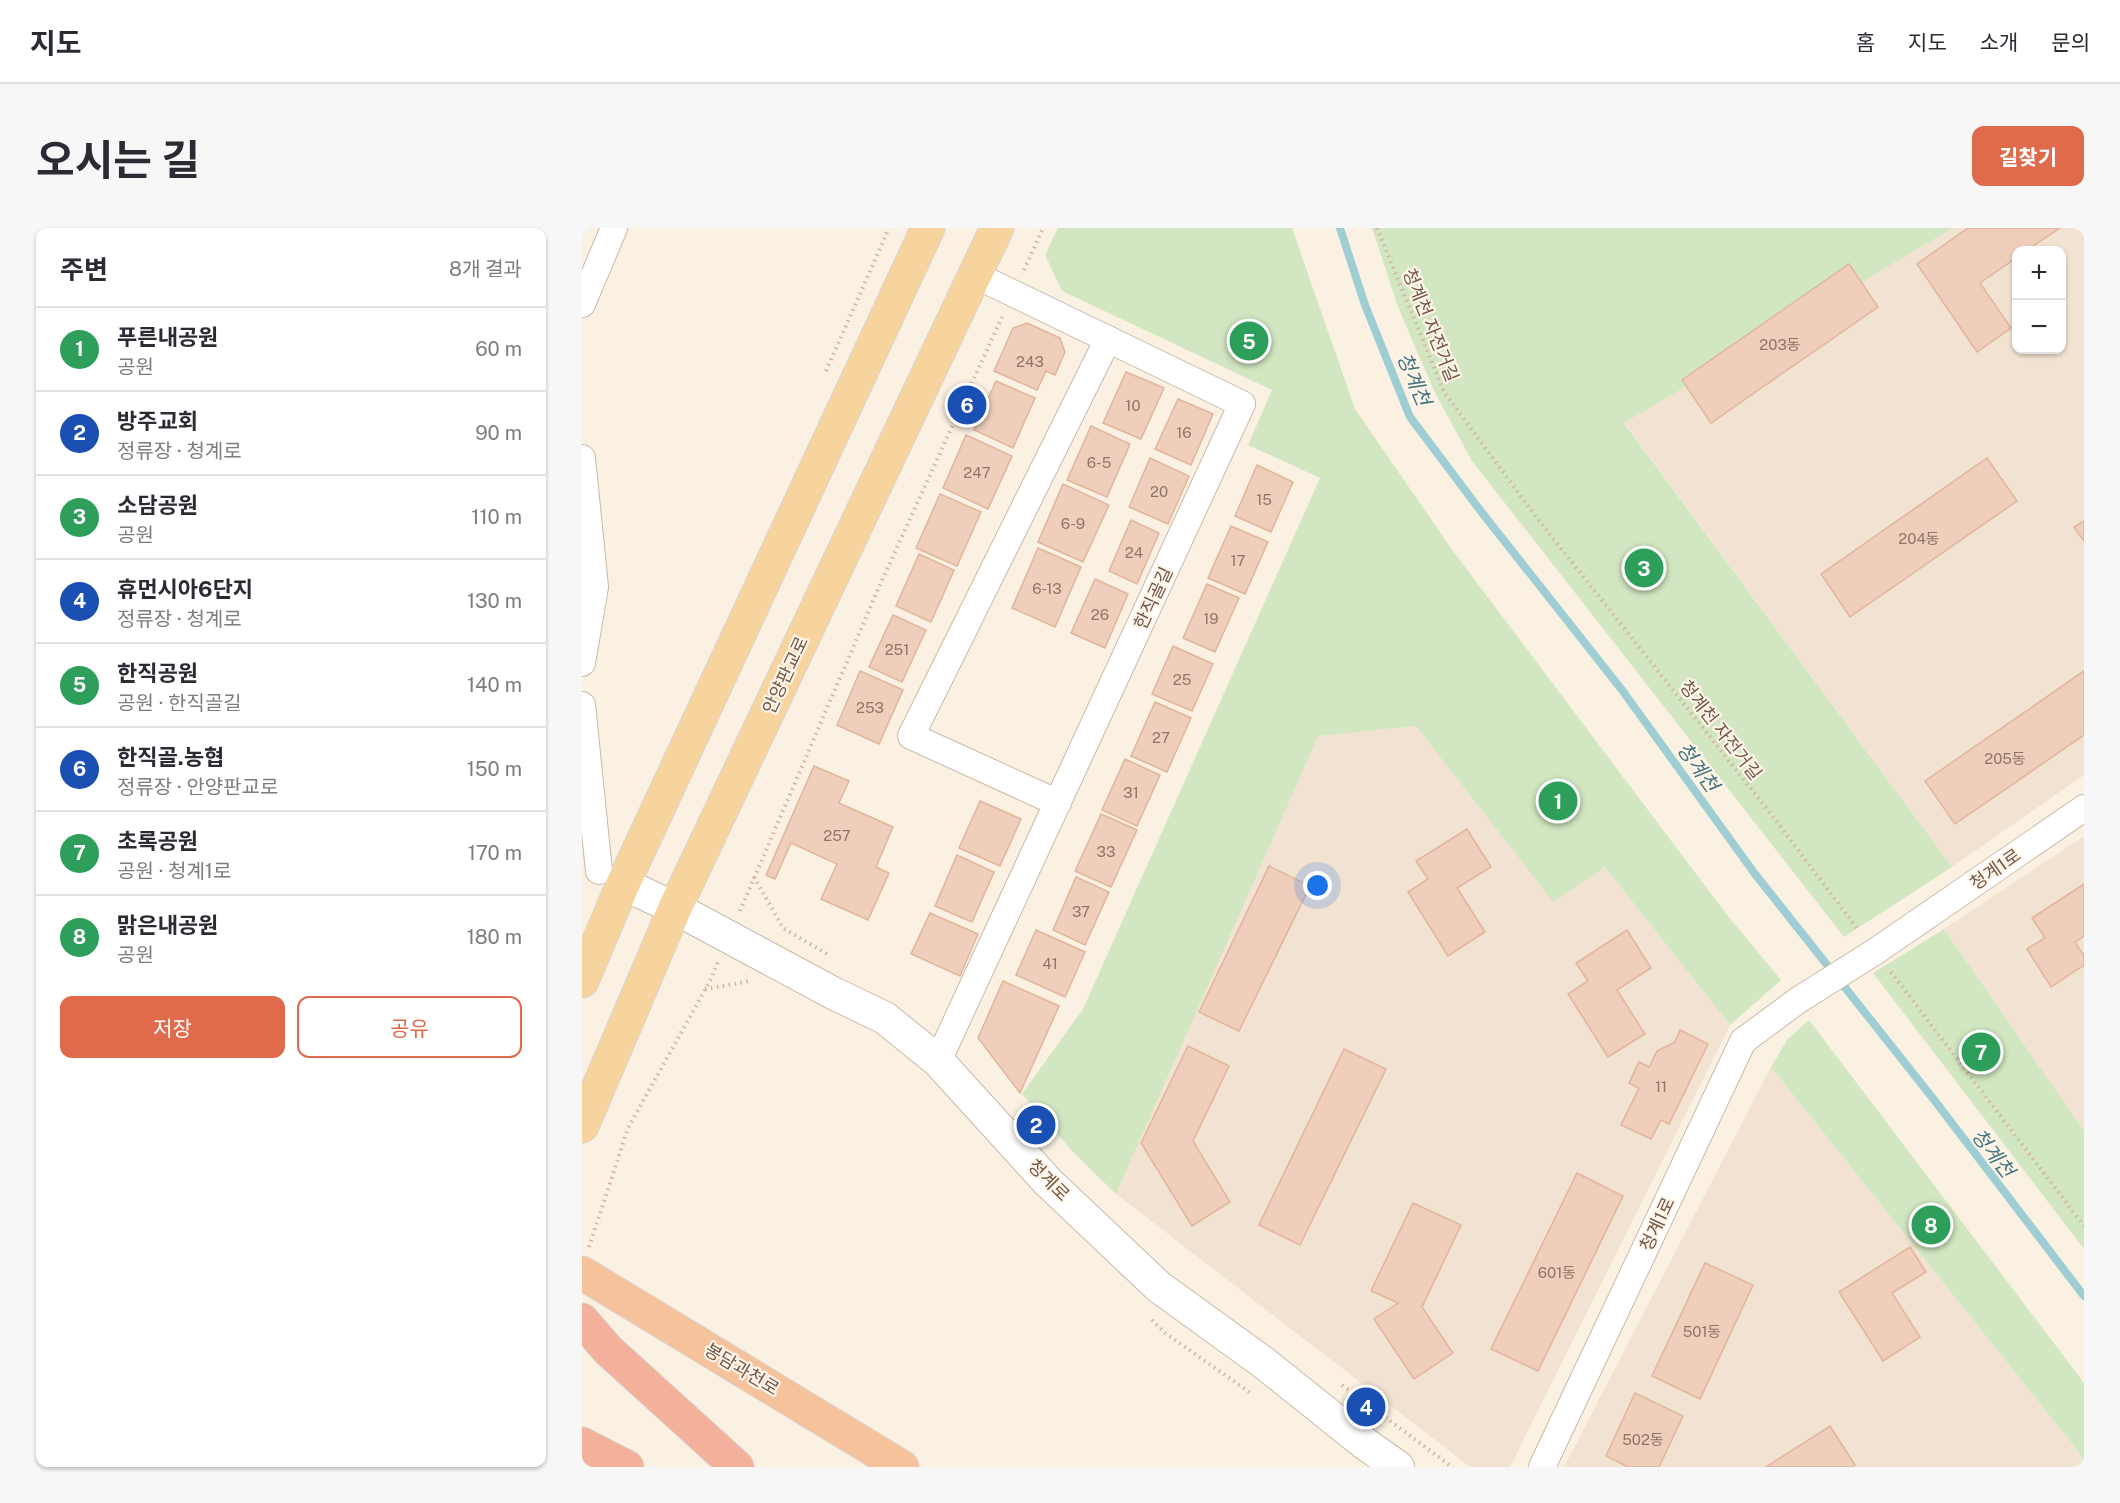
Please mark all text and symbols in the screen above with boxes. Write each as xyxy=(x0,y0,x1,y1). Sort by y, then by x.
text: 지도 xyxy=(30,26,82,59)
text: 홈 xyxy=(1856,30,1875,55)
text: 지도 xyxy=(1908,30,1947,55)
text: 소개 xyxy=(1980,30,2018,55)
text: 문의 xyxy=(2051,30,2090,55)
button: 길찾기 xyxy=(1972,126,2084,186)
text: 오시는 길 xyxy=(36,135,200,184)
map controls xyxy=(2012,246,2066,354)
button: + xyxy=(2012,246,2066,300)
text: 주변 xyxy=(60,254,108,285)
text: 8개 결과 xyxy=(449,257,522,281)
street label: 청계천 자전거길 xyxy=(1398,265,1464,385)
button: − xyxy=(2012,300,2066,354)
pin: 5 xyxy=(1230,318,1268,364)
text: 푸른내공원 xyxy=(117,324,218,350)
house number: 203동 xyxy=(1759,336,1801,353)
text: 1 xyxy=(75,337,84,361)
text: 60 m xyxy=(475,337,522,361)
water label: 청계천 xyxy=(1392,349,1436,409)
house number: 243 xyxy=(1016,353,1044,370)
text: 공원 xyxy=(117,355,154,379)
pin: 6 xyxy=(948,382,986,428)
house number: 10 xyxy=(1125,397,1141,414)
text: 방주교회 xyxy=(117,408,198,434)
text: 2 xyxy=(73,421,86,445)
text: 90 m xyxy=(475,421,522,445)
house number: 16 xyxy=(1176,424,1192,441)
text: 정류장 · 청계로 xyxy=(117,439,242,463)
house number: 6-5 xyxy=(1087,454,1111,471)
house number: 247 xyxy=(963,464,991,481)
house number: 20 xyxy=(1150,483,1168,500)
house number: 15 xyxy=(1256,491,1272,508)
text: 소담공원 xyxy=(117,492,198,518)
text: 3 xyxy=(73,505,86,529)
text: 110 m xyxy=(471,505,522,529)
house number: 6-9 xyxy=(1061,515,1085,532)
text: 공원 xyxy=(117,523,154,547)
house number: 204동 xyxy=(1898,530,1940,547)
house number: 24 xyxy=(1125,544,1143,561)
pin: 3 xyxy=(1624,546,1664,590)
house number: 17 xyxy=(1230,552,1246,569)
street label: 한직골길 xyxy=(1129,564,1177,632)
text: 휴먼시아6단지 xyxy=(117,576,253,602)
house number: 6-13 xyxy=(1032,580,1062,597)
text: 4 xyxy=(73,589,86,613)
text: 130 m xyxy=(467,589,522,613)
house number: 26 xyxy=(1091,606,1109,623)
text: 정류장 · 청계로 xyxy=(117,607,242,631)
house number: 19 xyxy=(1203,610,1219,627)
street label: 안양판교로 xyxy=(758,633,812,717)
house number: 251 xyxy=(885,641,909,658)
text: 한직공원 xyxy=(117,660,198,686)
house number: 25 xyxy=(1173,671,1191,688)
text: 5 xyxy=(73,673,86,697)
text: 140 m xyxy=(467,673,522,697)
street label: 청계천 자전거길 xyxy=(1675,676,1767,784)
text: 공원 · 한직골길 xyxy=(117,691,242,715)
house number: 253 xyxy=(856,699,884,716)
house number: 27 xyxy=(1152,729,1170,746)
water label: 청계천 xyxy=(1672,738,1724,796)
text: 한직골.농협 xyxy=(117,744,224,770)
house number: 205동 xyxy=(1984,750,2026,767)
text: 6 xyxy=(73,757,86,781)
text: 150 m xyxy=(467,757,522,781)
text: 정류장 · 안양판교로 xyxy=(117,775,278,799)
pin: 1 xyxy=(1538,778,1578,824)
house number: 31 xyxy=(1123,784,1139,801)
house number: 257 xyxy=(823,827,851,844)
text: 초록공원 xyxy=(117,828,198,854)
text: 7 xyxy=(73,841,86,865)
text: 170 m xyxy=(468,841,522,865)
house number: 33 xyxy=(1097,843,1115,860)
street label: 청계1로 xyxy=(1966,844,2024,894)
text: 공원 · 청계1로 xyxy=(117,859,231,883)
your location xyxy=(1303,871,1332,900)
house number: 37 xyxy=(1072,903,1090,920)
text: 맑은내공원 xyxy=(117,912,218,938)
text: 8 xyxy=(73,925,86,949)
text: 180 m xyxy=(467,925,522,949)
text: 공원 xyxy=(117,943,154,967)
house number: 41 xyxy=(1042,955,1058,972)
button: 저장 xyxy=(60,996,285,1058)
button: 공유 xyxy=(297,996,522,1058)
pin: 7 xyxy=(1962,1030,2000,1074)
house number: 11 xyxy=(1655,1078,1667,1095)
pin: 2 xyxy=(1016,1102,1056,1148)
water label: 청계천 xyxy=(1967,1124,2021,1184)
street label: 청계로 xyxy=(1024,1155,1074,1205)
street label: 청계1로 xyxy=(1635,1194,1679,1254)
pin: 8 xyxy=(1912,1202,1950,1248)
house number: 601동 xyxy=(1538,1264,1576,1281)
house number: 501동 xyxy=(1683,1323,1721,1340)
street label: 봉담과천로 xyxy=(701,1339,783,1399)
pin: 4 xyxy=(1346,1384,1386,1430)
house number: 502동 xyxy=(1622,1431,1664,1448)

